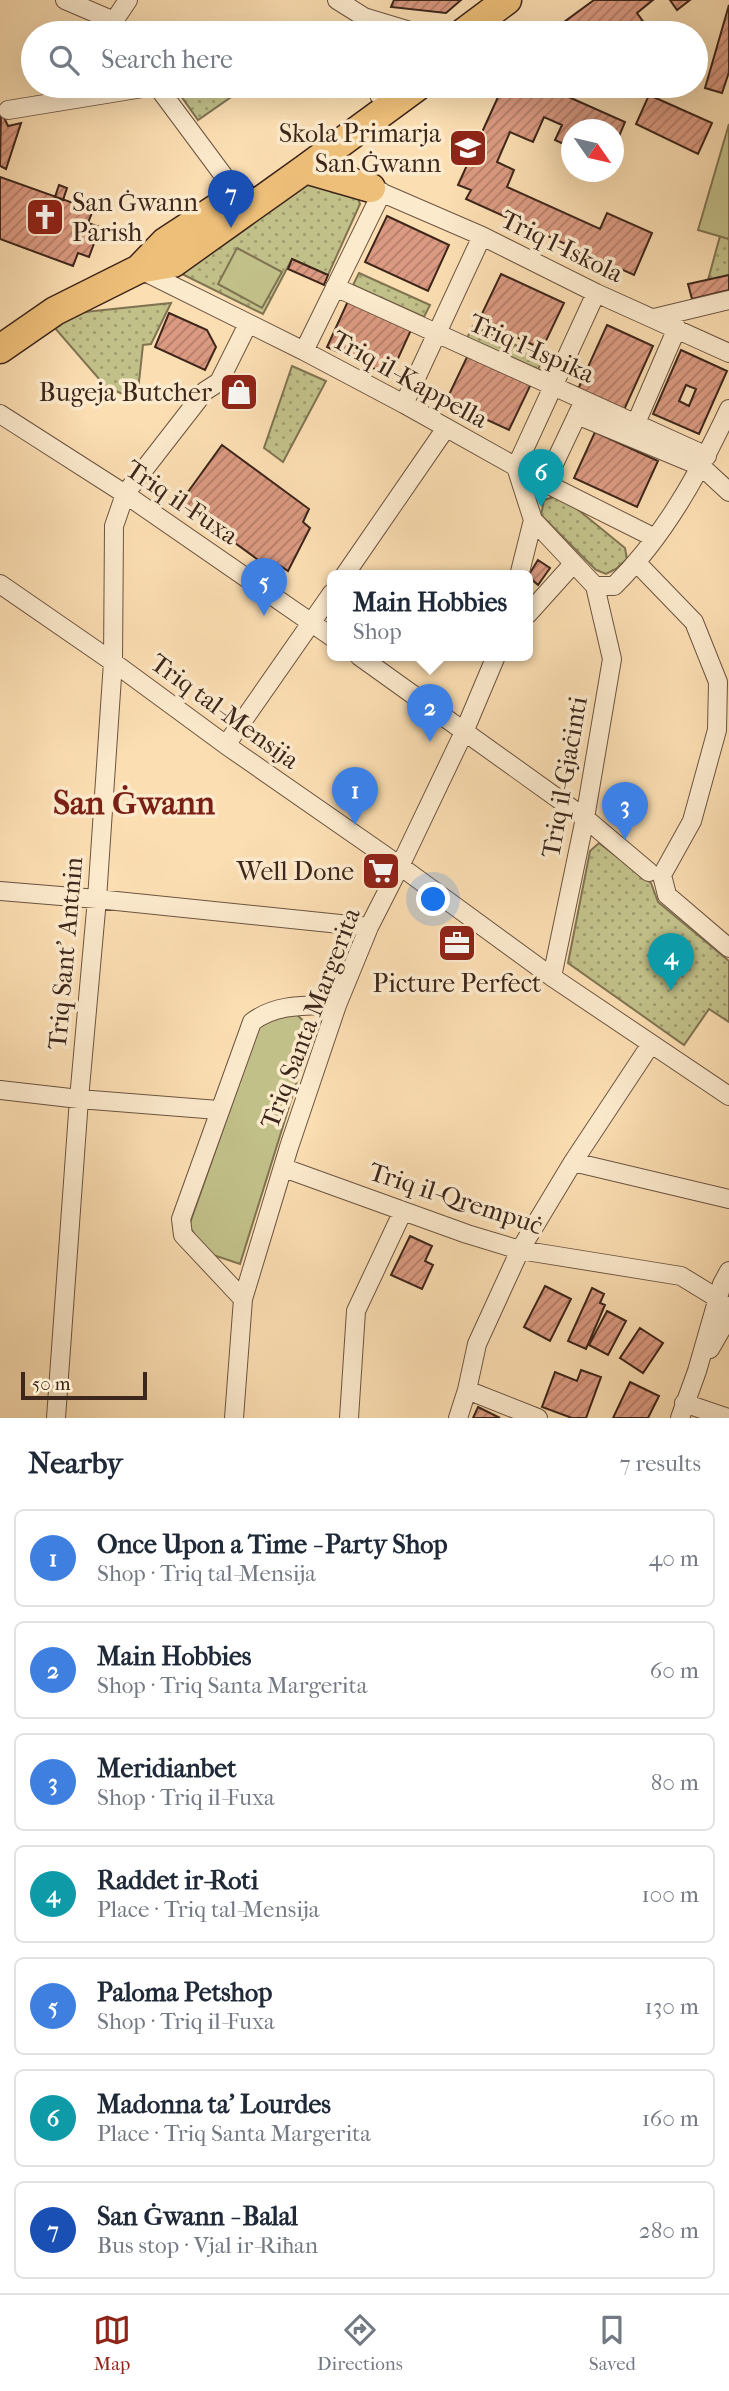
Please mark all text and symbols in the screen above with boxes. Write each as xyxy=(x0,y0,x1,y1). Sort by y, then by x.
search box xyxy=(21,21,708,98)
icon: search xyxy=(45,41,83,79)
text: Search here xyxy=(101,44,233,75)
place label: Skola Primarja San Ġwann xyxy=(279,118,442,179)
north arrow xyxy=(561,119,624,182)
school or university icon: Skola Primarja San Ġwann xyxy=(447,127,489,169)
pin: 7 xyxy=(208,170,254,228)
place label: San Ġwann Parish xyxy=(72,187,198,248)
church icon: San Ġwann Parish xyxy=(24,196,66,238)
street label: Triq l-Iskola xyxy=(496,204,629,290)
street label: Triq l-Ispika xyxy=(464,307,600,390)
street label: Triq il-Kappella xyxy=(326,324,494,436)
shop icon: Bugeja Butcher xyxy=(218,371,260,413)
place label: Bugeja Butcher xyxy=(39,377,212,408)
pin: 6 xyxy=(518,449,564,507)
street label: Triq il-Fuxa xyxy=(120,453,245,552)
pin: 5 xyxy=(241,558,287,616)
popup xyxy=(327,570,533,661)
text: Main Hobbies xyxy=(353,587,507,618)
text: Shop xyxy=(353,618,402,645)
street label: Triq tal-Mensija xyxy=(144,647,306,776)
pin: 2 xyxy=(407,684,453,742)
street label: Triq il-Gjaċinti xyxy=(535,694,594,860)
pin: 1 xyxy=(332,767,378,825)
pin: 3 xyxy=(602,782,648,840)
district label: San Ġwann xyxy=(53,784,216,823)
supermarket icon: Well Done xyxy=(360,850,402,892)
street label: Triq Sant' Antnin xyxy=(42,856,89,1051)
place label: Well Done xyxy=(236,856,354,887)
your location xyxy=(416,882,450,916)
street label: Triq Santa Margerita xyxy=(254,902,367,1133)
office icon: Picture Perfect xyxy=(436,922,478,964)
pin: 4 xyxy=(648,933,694,991)
place label: Picture Perfect xyxy=(373,968,542,999)
street label: Triq il-Qrempuċ xyxy=(365,1156,547,1241)
scale bar xyxy=(21,1369,147,1401)
text: 50 m xyxy=(32,1373,71,1395)
text: Nearby xyxy=(28,1446,123,1481)
text: 7 results xyxy=(620,1450,701,1477)
text: Once Upon a Time - Party Shop xyxy=(97,1529,448,1560)
text: 1 xyxy=(49,1545,57,1572)
text: 40 m xyxy=(649,1545,699,1572)
text: Shop · Triq tal-Mensija xyxy=(97,1560,316,1587)
text: Main Hobbies xyxy=(97,1641,251,1672)
text: 2 xyxy=(47,1657,59,1684)
text: 60 m xyxy=(650,1657,699,1684)
text: Shop · Triq Santa Margerita xyxy=(97,1672,367,1699)
text: Meridianbet xyxy=(97,1753,236,1784)
text: 3 xyxy=(48,1769,58,1796)
text: 80 m xyxy=(651,1769,699,1796)
text: Shop · Triq il-Fuxa xyxy=(97,1784,275,1811)
text: Raddet ir-Roti xyxy=(97,1865,258,1896)
text: 4 xyxy=(46,1881,60,1908)
text: 100 m xyxy=(641,1881,699,1908)
text: Place · Triq tal-Mensija xyxy=(97,1896,320,1923)
text: Paloma Petshop xyxy=(97,1977,272,2008)
text: 5 xyxy=(48,1993,58,2020)
text: 130 m xyxy=(645,1993,699,2020)
text: Shop · Triq il-Fuxa xyxy=(97,2008,275,2035)
text: Madonna ta' Lourdes xyxy=(97,2089,331,2120)
text: 6 xyxy=(47,2105,59,2132)
text: 160 m xyxy=(642,2105,699,2132)
text: Place · Triq Santa Margerita xyxy=(97,2120,371,2147)
text: San Ġwann - Balal xyxy=(97,2201,298,2232)
text: 7 xyxy=(47,2217,59,2244)
text: 280 m xyxy=(639,2217,699,2244)
text: Bus stop · Vjal ir-Riħan xyxy=(97,2232,318,2259)
tab: Map xyxy=(93,2311,131,2375)
tab: Directions xyxy=(317,2311,403,2375)
tab: Saved xyxy=(589,2311,636,2375)

